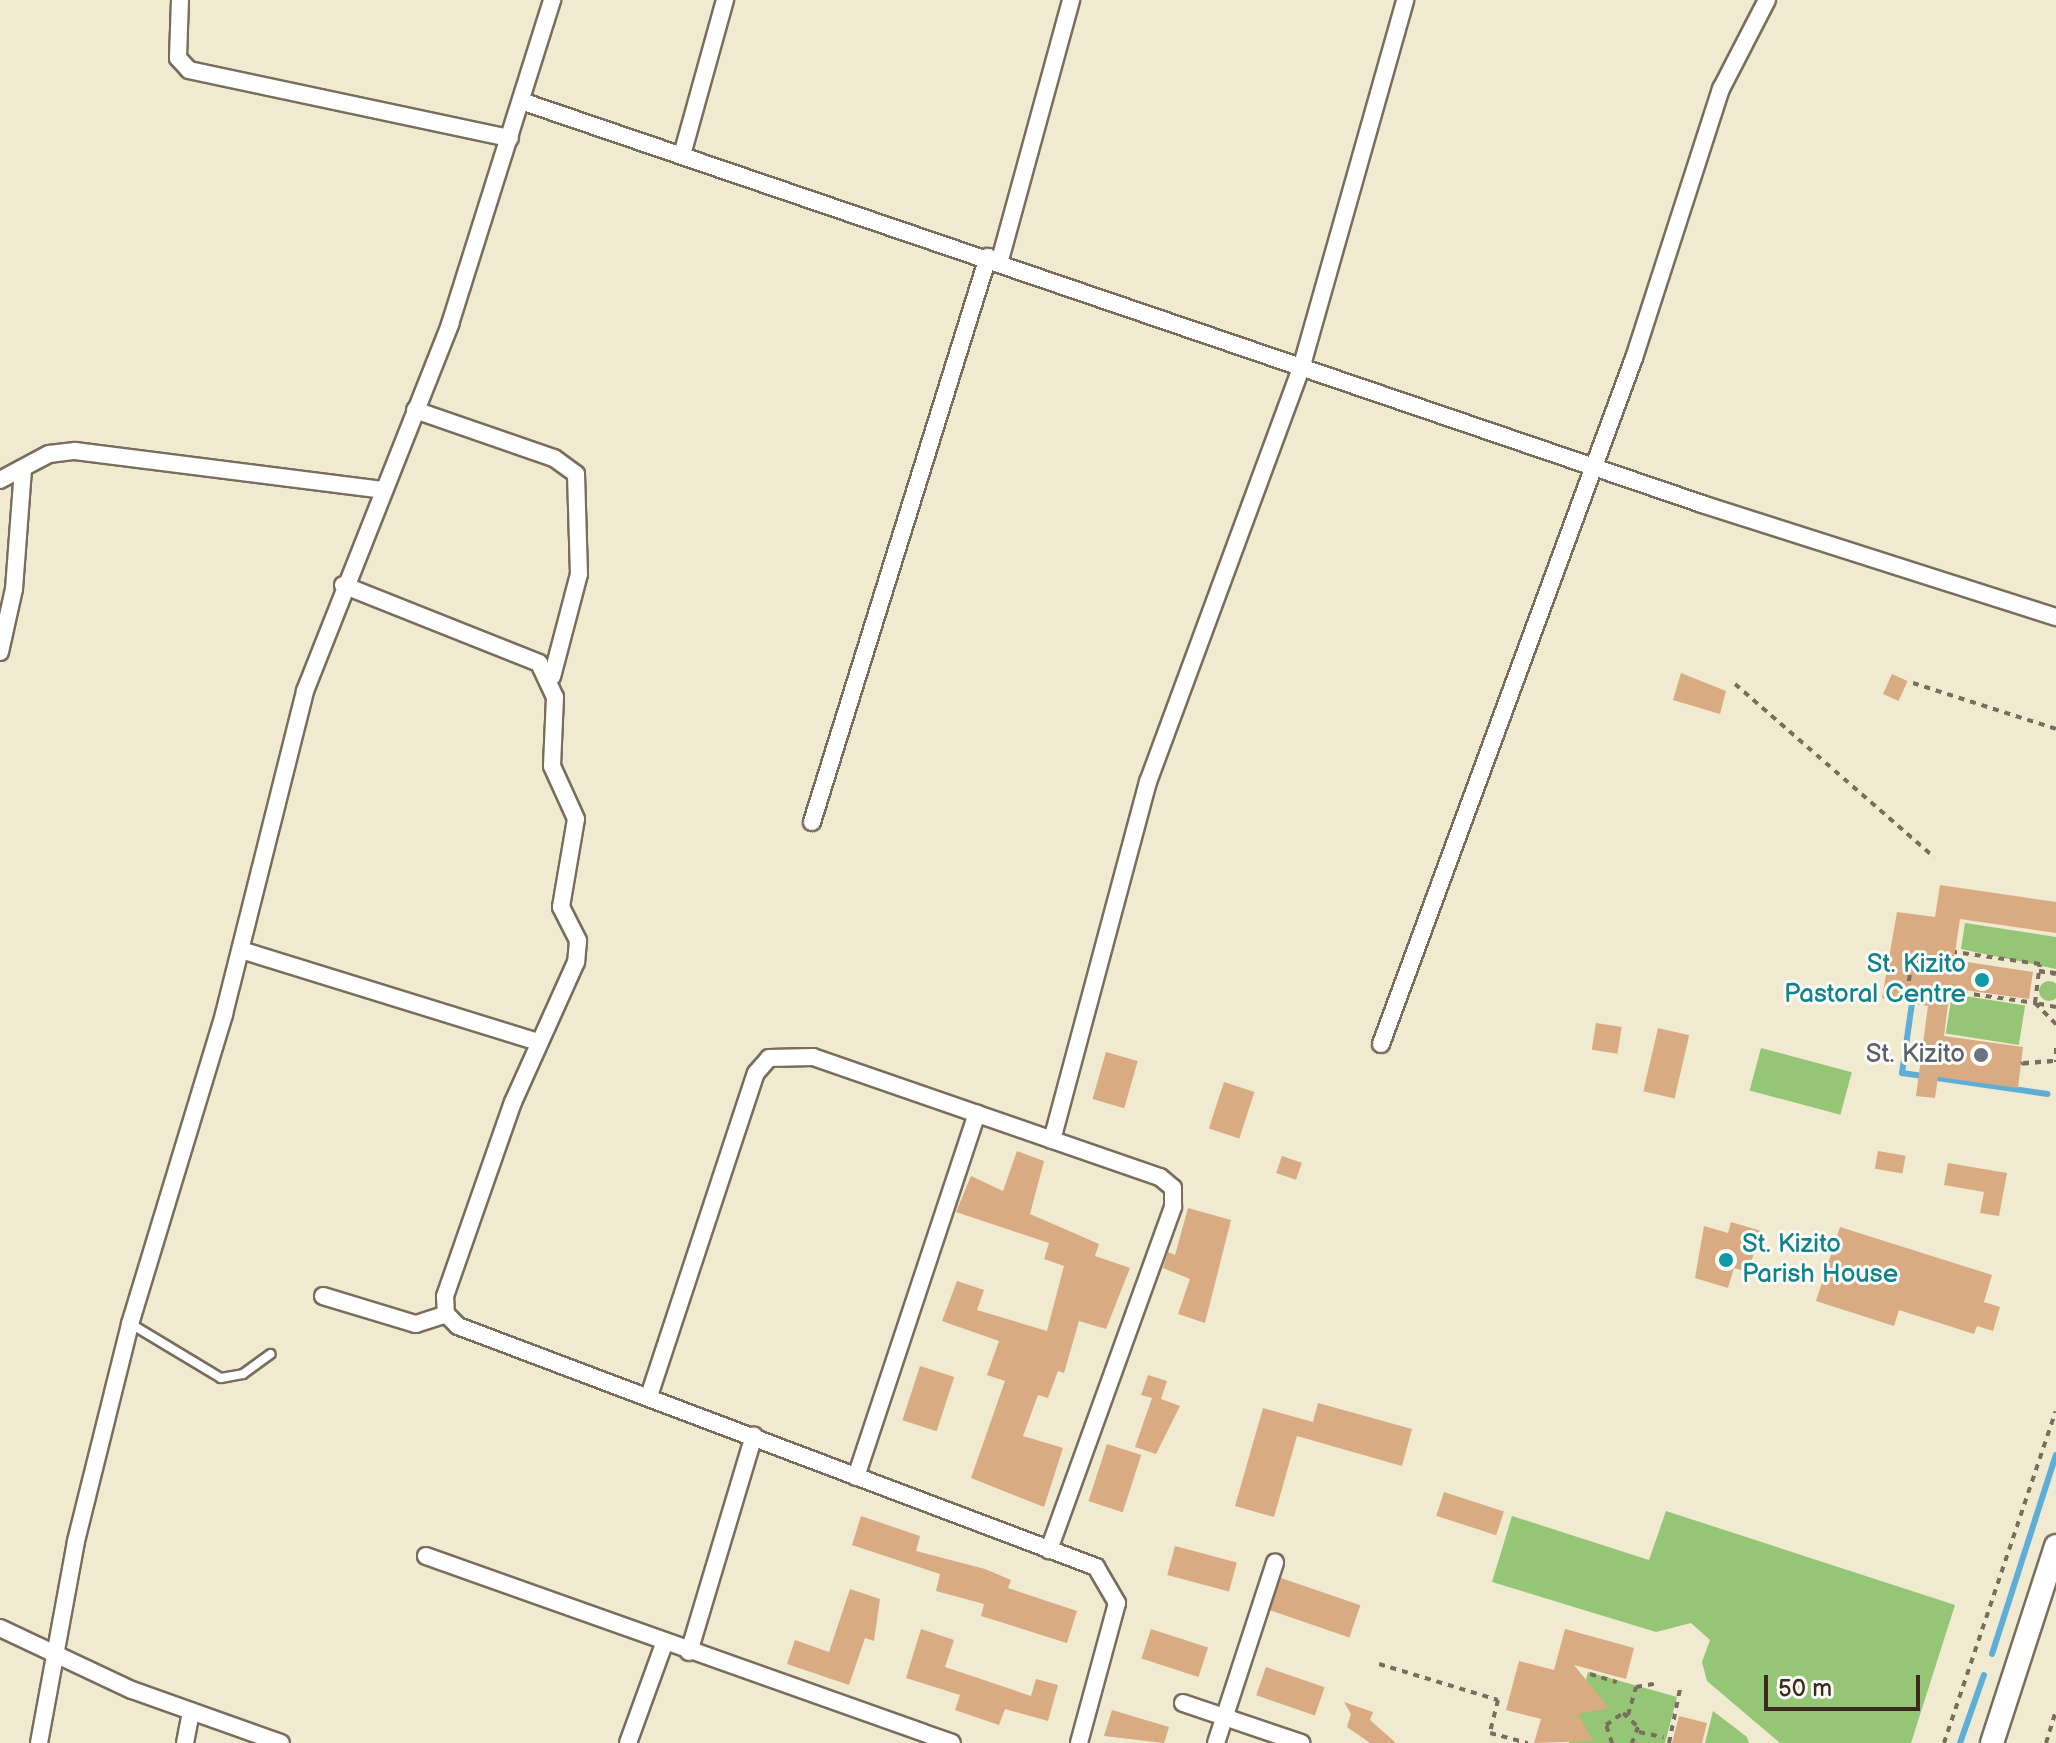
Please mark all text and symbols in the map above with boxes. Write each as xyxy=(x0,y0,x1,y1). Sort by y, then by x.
place label: St. Kizito Pastoral Centre xyxy=(1784,949,1966,1010)
marker: St. Kizito Pastoral Centre xyxy=(1973,971,1991,989)
place label: St. Kizito xyxy=(1866,1039,1965,1071)
marker: St. Kizito xyxy=(1972,1046,1990,1064)
place label: St. Kizito Parish House xyxy=(1742,1229,1898,1290)
marker: St. Kizito Parish House xyxy=(1717,1251,1735,1269)
scale bar xyxy=(1768,1659,1924,1709)
text: 50 m xyxy=(1778,1674,1832,1703)

